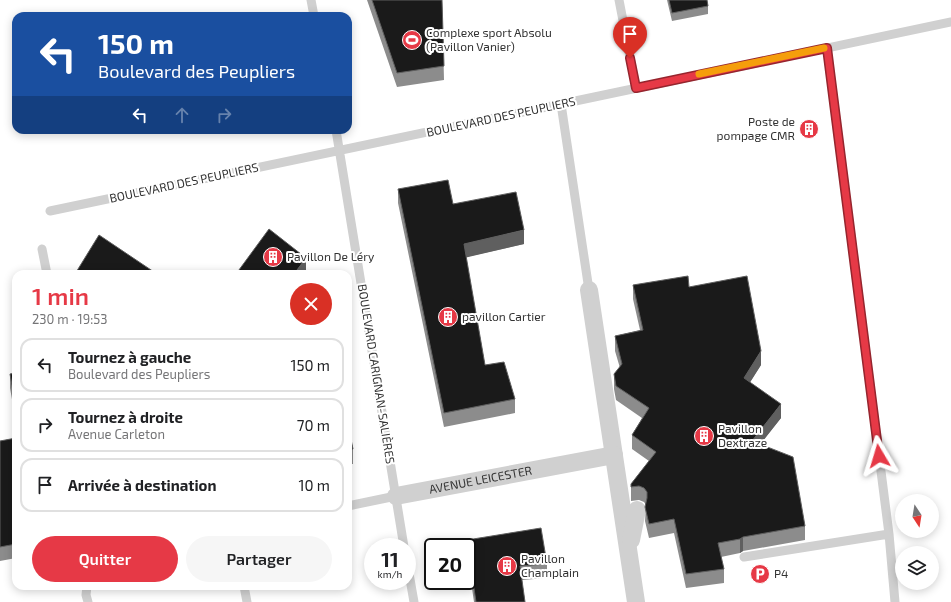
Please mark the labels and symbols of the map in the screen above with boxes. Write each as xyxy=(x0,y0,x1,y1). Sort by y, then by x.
pin xyxy=(613,17,647,58)
place label: Complexe sport Absolu (Pavillon Vanier) xyxy=(426,25,552,53)
sports icon: Complexe sport Absolu (Pavillon Vanier) xyxy=(401,29,423,51)
street label: BOULEVARD DES PEUPLIERS xyxy=(425,93,577,139)
place label: Poste de pompage CMR xyxy=(717,114,795,142)
building icon: Poste de pompage CMR xyxy=(798,118,820,140)
street label: BOULEVARD DES PEUPLIERS xyxy=(108,159,260,205)
building icon: Pavillon De Léry xyxy=(262,246,284,268)
place label: Pavillon De Léry xyxy=(287,249,375,263)
street label: BOULEVARD CARIGNAN-SALIÈRES xyxy=(356,283,398,465)
building icon: pavillon Cartier xyxy=(437,306,459,328)
place label: pavillon Cartier xyxy=(462,309,546,323)
place label: Pavillon Dextraze xyxy=(718,421,767,449)
building icon: Pavillon Dextraze xyxy=(693,425,715,447)
position arrow xyxy=(858,435,900,477)
street label: AVENUE LEICESTER xyxy=(428,463,533,496)
north arrow xyxy=(895,494,939,538)
speed limit sign: 20 xyxy=(424,538,476,590)
place label: Pavillon Champlain xyxy=(521,551,579,579)
building icon: Pavillon Champlain xyxy=(496,555,518,577)
parking icon: P4 xyxy=(749,563,771,585)
place label: P4 xyxy=(774,566,788,580)

